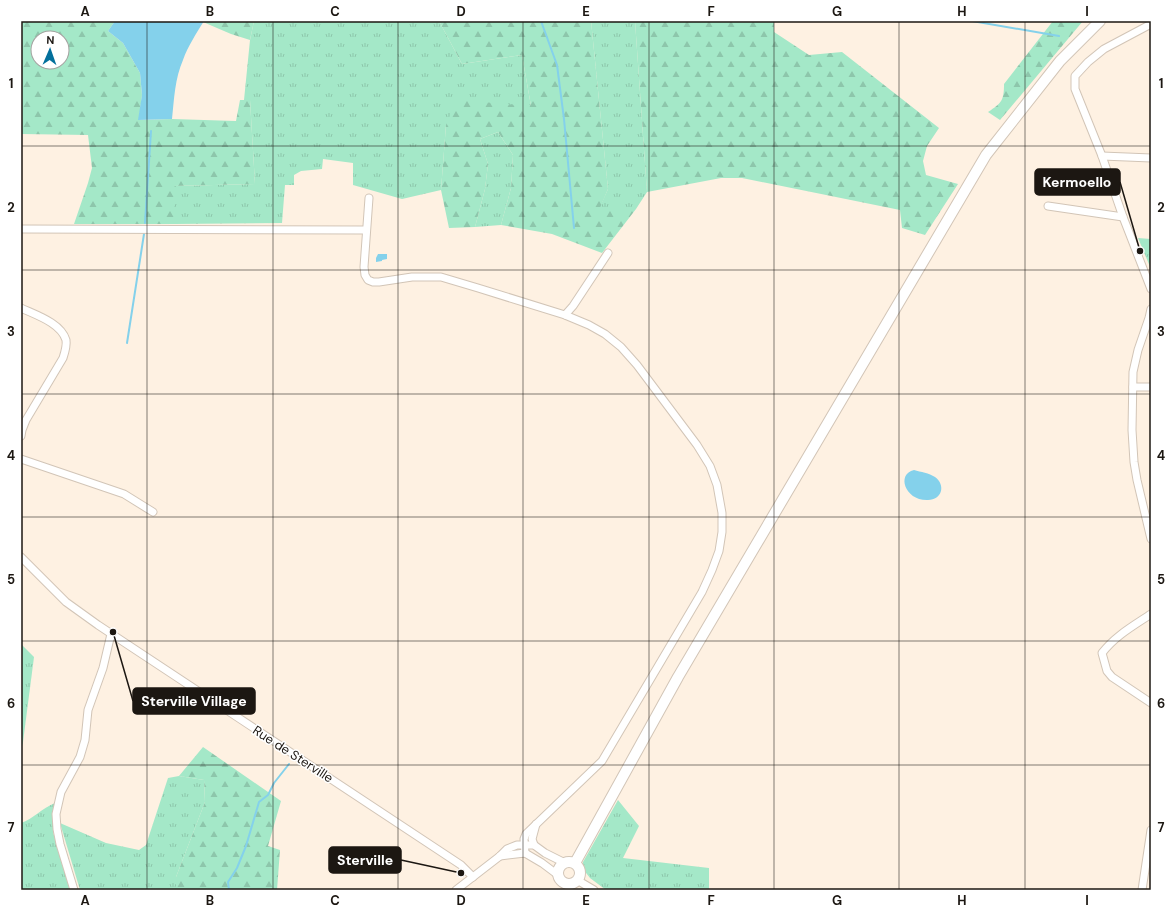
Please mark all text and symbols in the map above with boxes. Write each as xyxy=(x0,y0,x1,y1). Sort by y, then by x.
text: A xyxy=(80,3,90,20)
text: B xyxy=(206,3,214,20)
text: C xyxy=(330,3,340,20)
text: D xyxy=(456,3,466,20)
text: E xyxy=(582,3,590,20)
text: F xyxy=(707,3,715,20)
text: G xyxy=(832,3,842,20)
text: H xyxy=(957,3,967,20)
text: I xyxy=(1085,3,1089,20)
north arrow xyxy=(30,30,70,70)
text: N xyxy=(46,33,55,47)
text: 1 xyxy=(9,75,13,92)
text: 1 xyxy=(1159,75,1163,92)
callout: Kermoello xyxy=(1035,169,1120,195)
text: Kermoello xyxy=(1043,173,1111,191)
text: 2 xyxy=(7,199,15,216)
text: 2 xyxy=(1157,199,1165,216)
text: 3 xyxy=(7,323,15,340)
text: 3 xyxy=(1157,323,1165,340)
text: 4 xyxy=(7,447,15,464)
text: 4 xyxy=(1157,447,1165,464)
text: 5 xyxy=(7,571,15,588)
text: 5 xyxy=(1157,571,1165,588)
callout: Sterville Village xyxy=(133,688,255,714)
text: Sterville Village xyxy=(141,692,247,710)
text: 6 xyxy=(7,695,15,712)
text: 6 xyxy=(1157,695,1165,712)
street label: Rue de Sterville xyxy=(249,722,337,786)
text: 7 xyxy=(8,819,15,836)
text: 7 xyxy=(1158,819,1165,836)
callout: Sterville xyxy=(329,847,401,873)
text: Sterville xyxy=(337,851,393,869)
text: A xyxy=(80,892,90,909)
text: B xyxy=(206,892,214,909)
text: C xyxy=(330,892,340,909)
text: D xyxy=(456,892,466,909)
text: E xyxy=(582,892,590,909)
text: F xyxy=(707,892,715,909)
text: G xyxy=(832,892,842,909)
text: H xyxy=(957,892,967,909)
text: I xyxy=(1085,892,1089,909)

